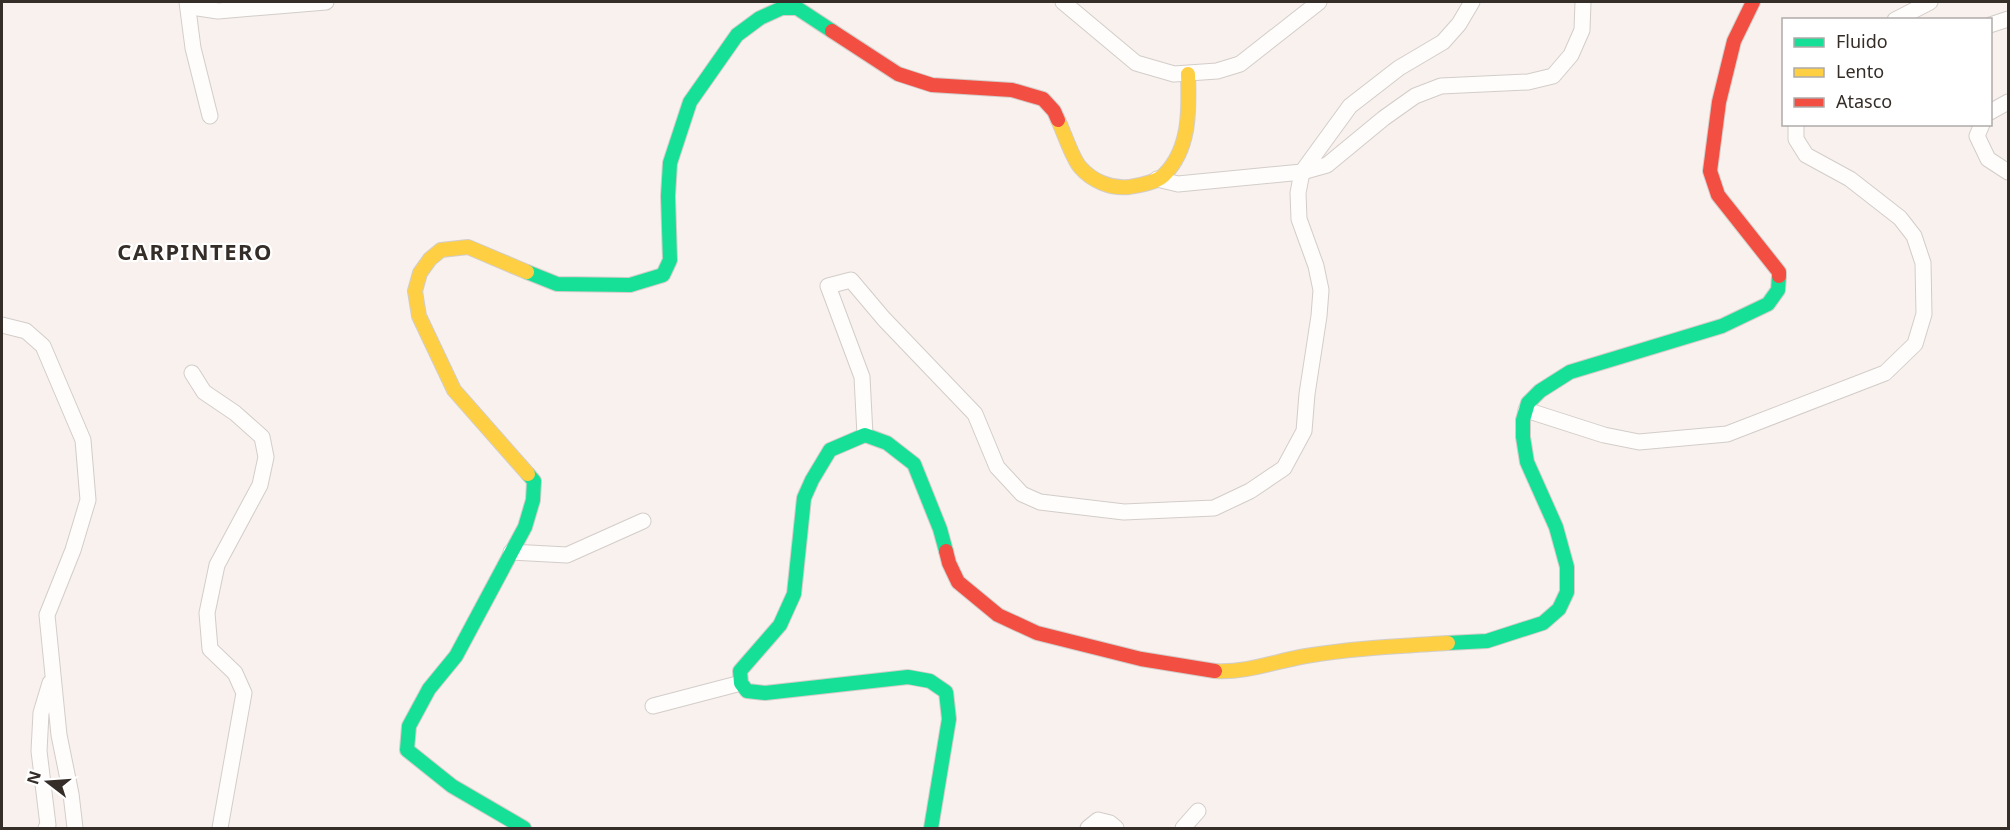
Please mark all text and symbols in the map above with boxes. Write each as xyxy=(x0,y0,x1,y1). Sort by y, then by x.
legend xyxy=(1782,18,1992,126)
text: Fluido xyxy=(1836,29,1888,53)
text: Lento xyxy=(1836,59,1884,83)
text: Atasco xyxy=(1836,89,1892,113)
district label: CARPINTERO xyxy=(117,236,273,266)
north arrow xyxy=(18,752,78,812)
text: N xyxy=(21,768,46,787)

